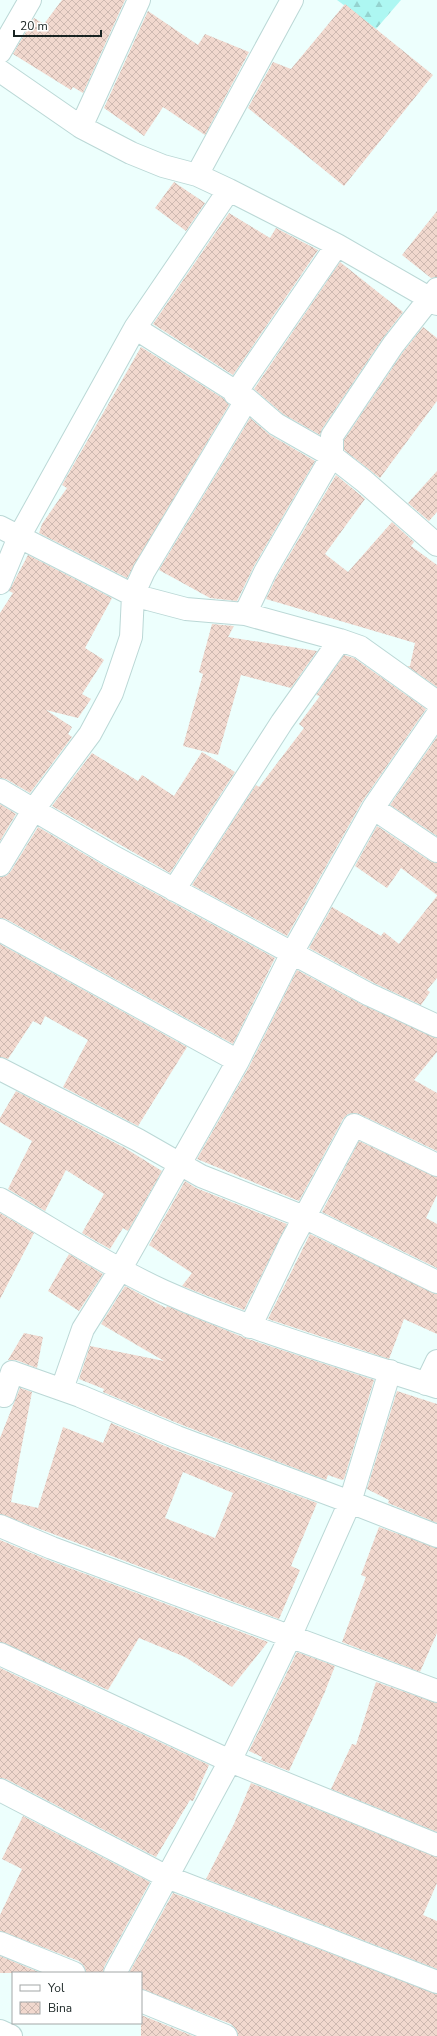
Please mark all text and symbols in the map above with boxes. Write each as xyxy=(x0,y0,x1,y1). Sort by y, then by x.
scale bar xyxy=(14,12,101,38)
text: 20 m xyxy=(20,18,48,34)
legend xyxy=(12,1972,142,2024)
text: Yol xyxy=(47,1980,65,1996)
text: Bina xyxy=(48,2000,72,2016)

